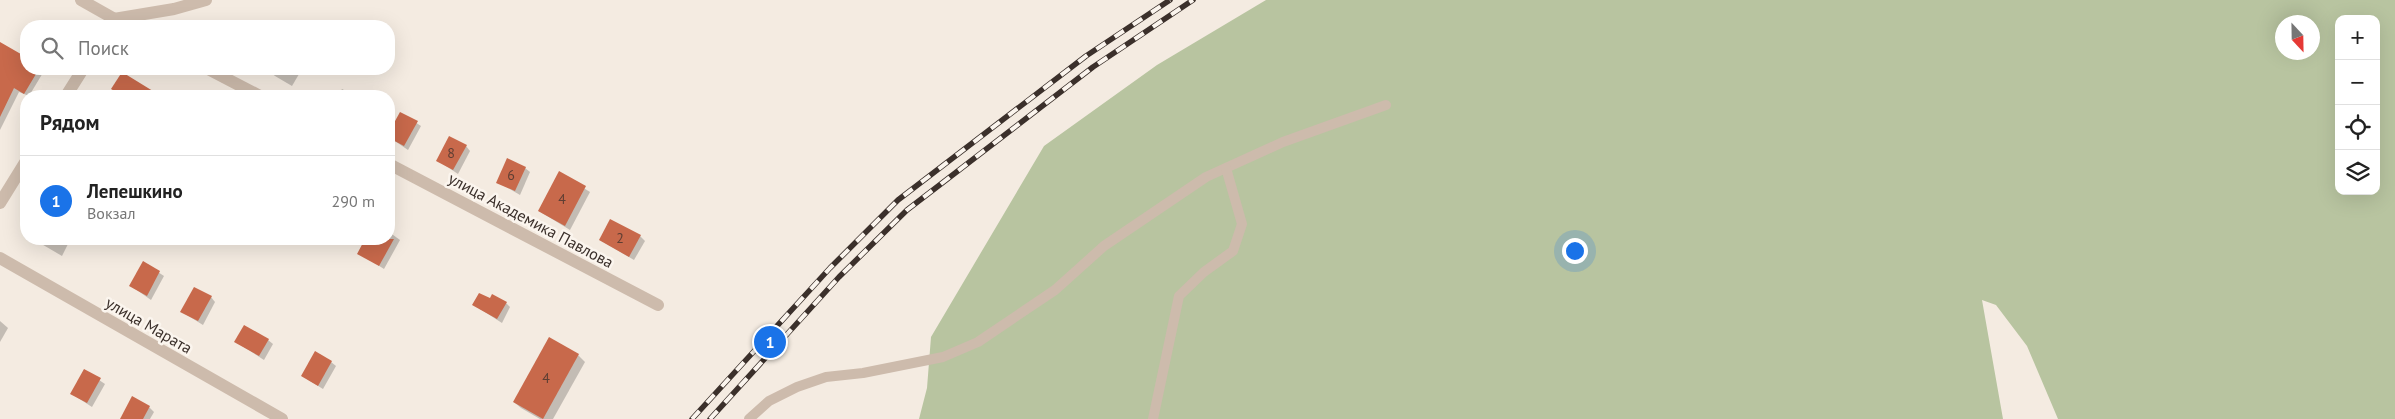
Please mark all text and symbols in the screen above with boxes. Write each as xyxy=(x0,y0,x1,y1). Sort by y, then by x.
north arrow xyxy=(2275,15,2320,60)
map controls xyxy=(2335,15,2380,195)
button: + xyxy=(2335,15,2380,60)
search box xyxy=(20,20,395,75)
icon: search xyxy=(38,34,66,62)
text: Поиск xyxy=(78,36,129,60)
button: − xyxy=(2335,60,2380,105)
button: locate xyxy=(2335,105,2380,150)
text: Рядом xyxy=(40,109,99,136)
house number: 8 xyxy=(447,144,455,162)
button: layers xyxy=(2335,150,2380,195)
house number: 6 xyxy=(507,166,515,184)
street label: улица Академика Павлова xyxy=(445,168,617,272)
text: Лепешкино xyxy=(87,179,183,203)
house number: 4 xyxy=(558,190,566,208)
text: 1 xyxy=(51,191,61,211)
text: 290 m xyxy=(332,191,375,211)
text: Вокзал xyxy=(87,203,136,223)
house number: 2 xyxy=(616,229,624,247)
your location xyxy=(1562,238,1588,264)
street label: улица Марата xyxy=(102,292,196,358)
pin: 1 xyxy=(754,323,786,361)
house number: 4 xyxy=(542,369,550,387)

